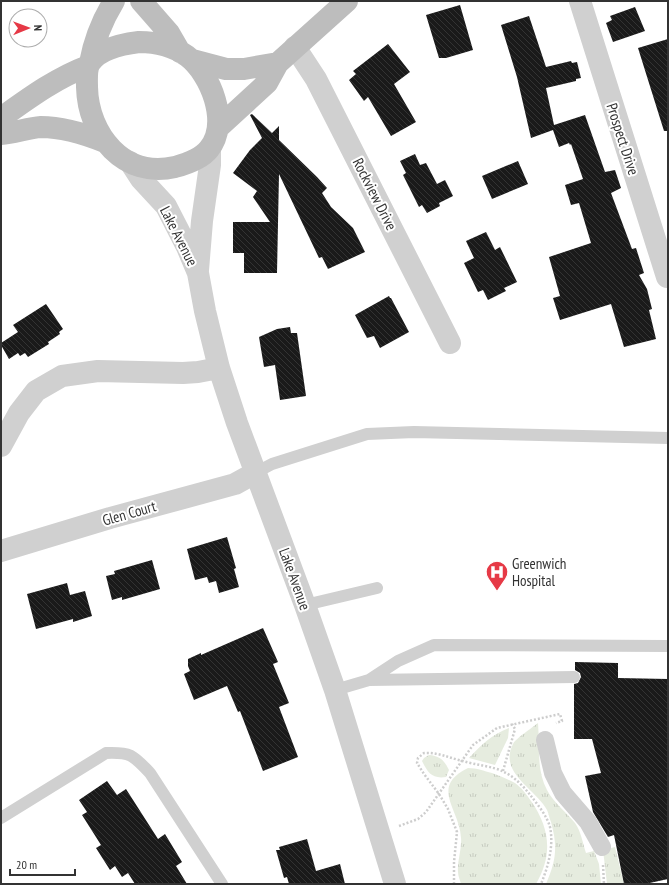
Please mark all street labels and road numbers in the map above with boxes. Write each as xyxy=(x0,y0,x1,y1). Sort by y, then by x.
street label: Prospect Drive xyxy=(602,101,644,177)
street label: Rockview Drive xyxy=(349,155,401,233)
street label: Lake Avenue xyxy=(156,203,202,269)
street label: Glen Court xyxy=(100,496,158,530)
street label: Lake Avenue xyxy=(275,545,315,613)

